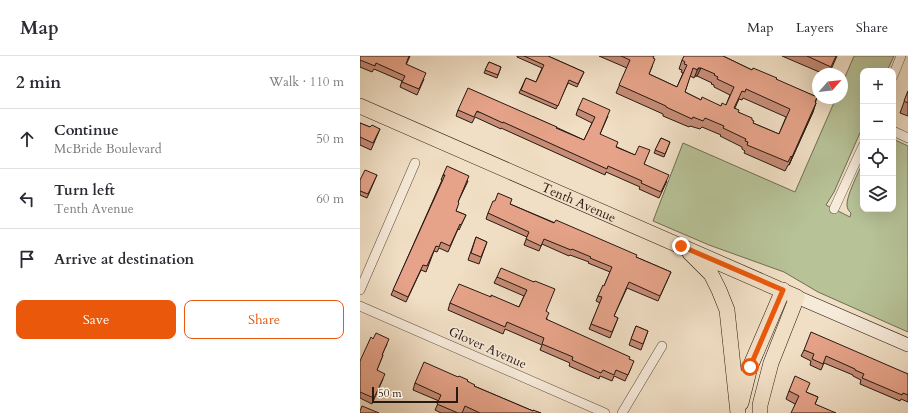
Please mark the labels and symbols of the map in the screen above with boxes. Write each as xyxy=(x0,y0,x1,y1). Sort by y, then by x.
north arrow xyxy=(812,68,848,104)
street label: Tenth Avenue xyxy=(538,178,619,227)
route end xyxy=(672,237,690,255)
street label: Glover Avenue xyxy=(446,323,529,373)
route start xyxy=(741,358,759,376)
scale bar xyxy=(372,385,458,404)

